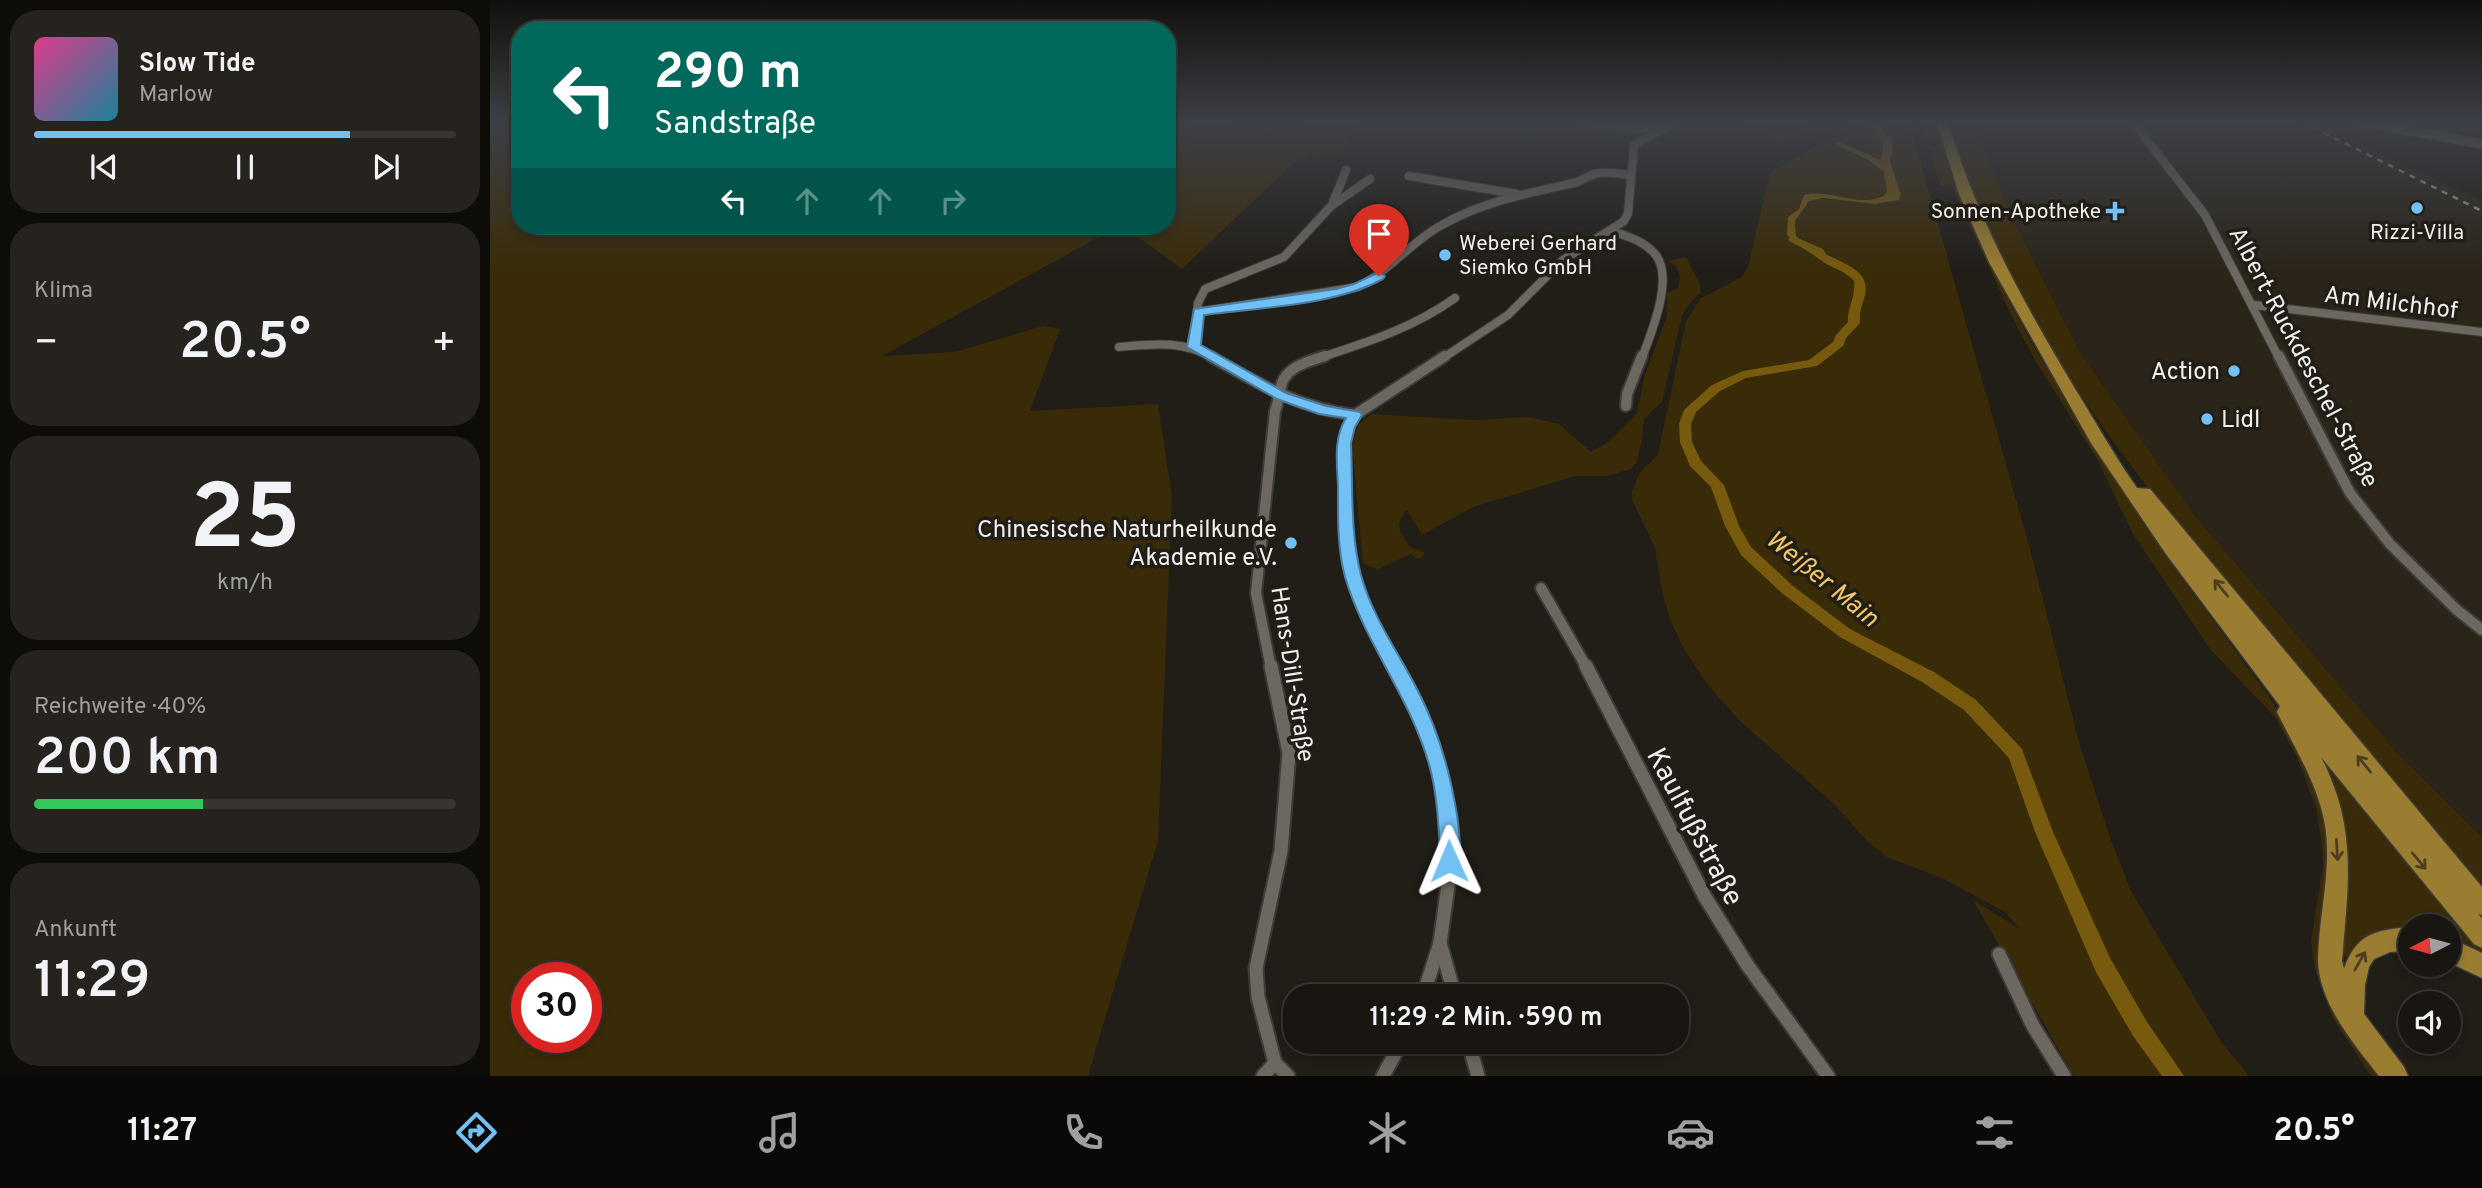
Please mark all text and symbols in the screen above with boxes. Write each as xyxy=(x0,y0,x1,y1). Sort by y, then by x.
text: 290 m xyxy=(654,44,802,106)
text: Slow Tide xyxy=(139,48,256,81)
icon: left xyxy=(539,49,630,140)
text: Marlow xyxy=(139,81,213,110)
text: Sandstraße xyxy=(654,105,816,145)
icon: previous xyxy=(85,148,123,186)
icon: pause xyxy=(226,148,264,186)
icon: next xyxy=(367,148,405,186)
icon: left xyxy=(715,182,753,220)
icon: ahead xyxy=(788,182,826,220)
icon: ahead xyxy=(861,182,899,220)
icon: right xyxy=(934,182,972,220)
place label: Sonnen-Apotheke xyxy=(1931,199,2101,226)
marker: Rizzi-Villa xyxy=(2409,200,2425,216)
marker: Sonnen-Apotheke xyxy=(2107,203,2123,219)
pin xyxy=(1349,204,1409,276)
icon: arrive xyxy=(1360,215,1398,253)
place label: Rizzi-Villa xyxy=(2370,220,2464,247)
street label: Albert-Ruckdeschel-Straße xyxy=(2221,222,2384,493)
place label: Weberei Gerhard Siemko GmbH xyxy=(1459,231,1617,282)
marker: Weberei Gerhard Siemko GmbH xyxy=(1437,247,1453,263)
text: Klima xyxy=(34,277,93,306)
street label: Am Milchhof xyxy=(2322,281,2459,327)
text: 20.5° xyxy=(179,311,311,377)
text: − xyxy=(34,320,59,369)
text: + xyxy=(431,320,456,369)
place label: Action xyxy=(2151,358,2220,388)
marker: Action xyxy=(2226,363,2242,379)
place label: Lidl xyxy=(2221,406,2260,436)
marker: Lidl xyxy=(2199,411,2215,427)
text: 25 xyxy=(189,466,301,581)
place label: Chinesische Naturheilkunde Akademie e.V. xyxy=(977,516,1277,574)
water label: Weißer Main xyxy=(1758,524,1885,636)
marker: Chinesische Naturheilkunde Akademie e.V. xyxy=(1283,535,1299,551)
text: km/h xyxy=(217,569,273,598)
one-way arrow xyxy=(2213,579,2229,597)
street label: Hans-Dill-Straße xyxy=(1262,584,1320,764)
text: Reichweite · 40% xyxy=(34,693,206,722)
text: 200 km xyxy=(34,727,220,793)
street label: Kaulfußstraße xyxy=(1637,742,1750,913)
one-way arrow xyxy=(2357,756,2372,774)
position arrow xyxy=(1412,824,1486,898)
one-way arrow xyxy=(2331,838,2344,861)
one-way arrow xyxy=(2411,851,2427,869)
north arrow xyxy=(2398,914,2460,976)
map controls xyxy=(2398,914,2461,1054)
text: Ankunft xyxy=(34,916,117,945)
text: 11:29 xyxy=(34,950,150,1016)
one-way arrow xyxy=(2354,951,2368,971)
speed limit sign: 30 xyxy=(511,962,602,1053)
button: sound xyxy=(2398,991,2461,1054)
text: 11:29 · 2 Min. · 590 m xyxy=(1369,1002,1603,1035)
icon: directions xyxy=(452,1108,501,1157)
icon: music xyxy=(755,1108,804,1157)
icon: phone xyxy=(1059,1108,1108,1157)
icon: climate xyxy=(1363,1108,1412,1157)
icon: car xyxy=(1666,1108,1715,1157)
icon: filters xyxy=(1970,1108,2019,1157)
text: 11:27 xyxy=(127,1112,197,1152)
text: 20.5° xyxy=(2273,1112,2355,1152)

